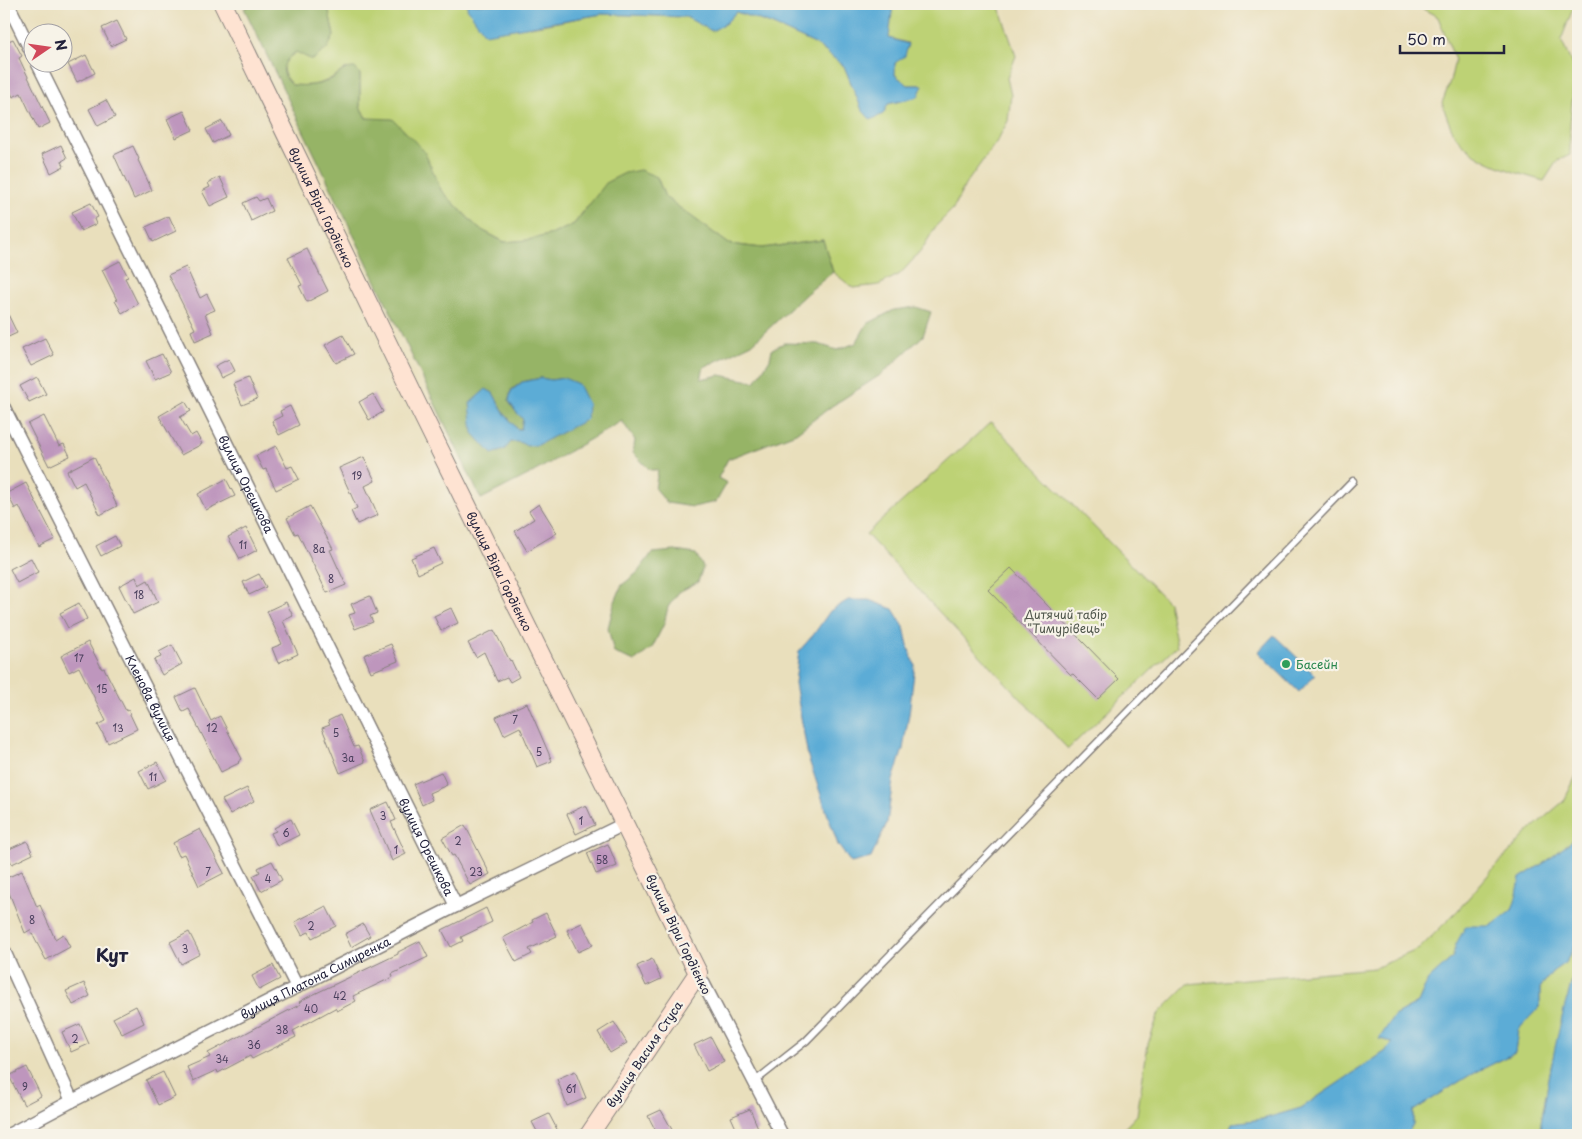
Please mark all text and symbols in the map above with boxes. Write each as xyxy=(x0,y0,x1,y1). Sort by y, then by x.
north arrow xyxy=(22,22,72,72)
scale bar xyxy=(1400,22,1503,54)
text: 50 m xyxy=(1407,27,1446,50)
text: N xyxy=(50,37,73,53)
street label: вулиця Віри Гордієнко xyxy=(285,144,359,271)
street label: вулиця Орєшкова xyxy=(215,432,279,536)
house number: 19 xyxy=(352,468,362,483)
street label: вулиця Віри Гордієнко xyxy=(462,508,537,635)
house number: 11 xyxy=(239,537,247,552)
house number: 8а xyxy=(313,541,326,556)
house number: 8 xyxy=(328,571,334,586)
house number: 18 xyxy=(134,587,144,602)
park label: Дитячий табір "Тимурівець" xyxy=(1024,605,1107,637)
house number: 17 xyxy=(74,650,85,665)
street label: Кленова вулиця xyxy=(121,651,180,745)
place label: Басейн xyxy=(1296,655,1338,673)
marker: Басейн xyxy=(1280,658,1292,670)
house number: 15 xyxy=(97,681,107,696)
house number: 7 xyxy=(512,712,518,727)
house number: 13 xyxy=(112,720,124,735)
house number: 12 xyxy=(206,720,218,735)
house number: 5 xyxy=(333,725,339,740)
house number: 5 xyxy=(536,744,542,759)
house number: 3а xyxy=(342,750,355,765)
house number: 11 xyxy=(149,769,157,784)
street label: вулиця Орєшкова xyxy=(395,795,459,899)
house number: 3 xyxy=(380,808,386,823)
house number: 1 xyxy=(579,813,583,828)
house number: 6 xyxy=(282,825,290,840)
house number: 2 xyxy=(454,833,462,848)
house number: 1 xyxy=(394,842,398,857)
house number: 58 xyxy=(596,852,608,867)
house number: 7 xyxy=(205,864,211,879)
house number: 23 xyxy=(469,864,483,879)
house number: 4 xyxy=(265,871,272,886)
street label: вулиця Віри Гордієнко xyxy=(642,871,716,997)
house number: 8 xyxy=(29,912,35,927)
house number: 2 xyxy=(307,918,315,933)
street label: вулиця Платона Симиренка xyxy=(237,932,394,1023)
district label: Кут xyxy=(96,941,129,968)
house number: 3 xyxy=(182,941,188,956)
house number: 42 xyxy=(333,988,347,1003)
street label: вулиця Василя Стуса xyxy=(601,996,687,1111)
house number: 40 xyxy=(304,1001,318,1016)
house number: 38 xyxy=(276,1022,288,1037)
house number: 2 xyxy=(71,1031,79,1046)
house number: 36 xyxy=(247,1037,261,1052)
house number: 34 xyxy=(215,1051,229,1066)
house number: 9 xyxy=(22,1079,28,1094)
house number: 61 xyxy=(565,1081,577,1096)

